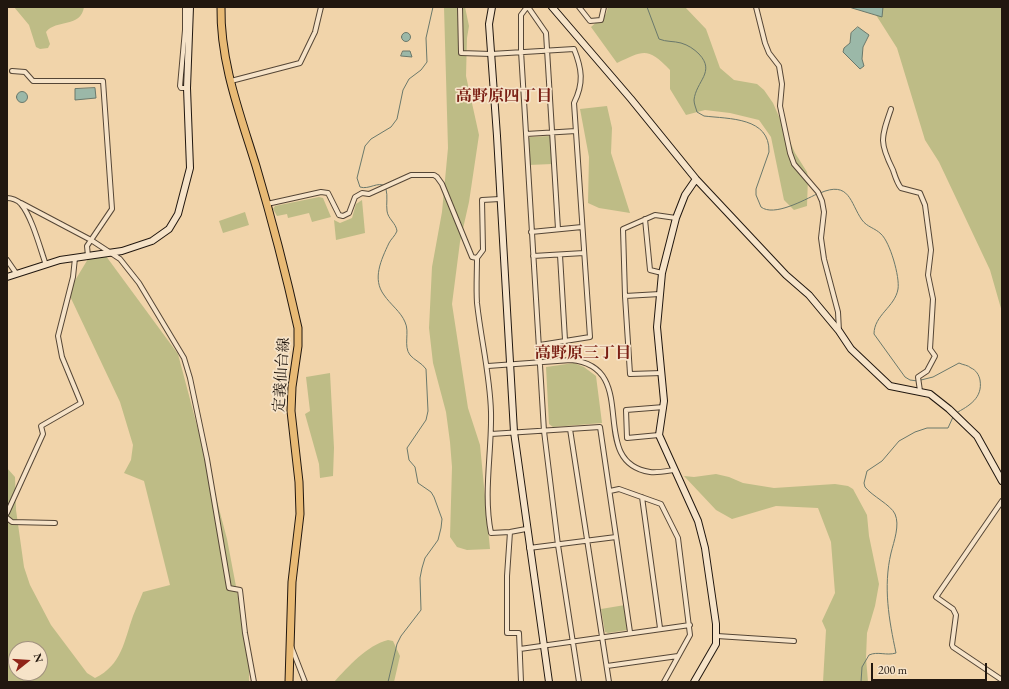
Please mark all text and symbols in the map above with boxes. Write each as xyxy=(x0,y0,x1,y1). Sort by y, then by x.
district label: 高野原四丁目 xyxy=(456,87,552,107)
street label: 定義仙台線 xyxy=(270,337,294,413)
district label: 高野原三丁目 xyxy=(535,344,631,364)
north arrow xyxy=(8,641,48,681)
text: N xyxy=(31,651,47,664)
scale bar xyxy=(873,655,989,681)
text: 200 m xyxy=(878,662,907,678)

